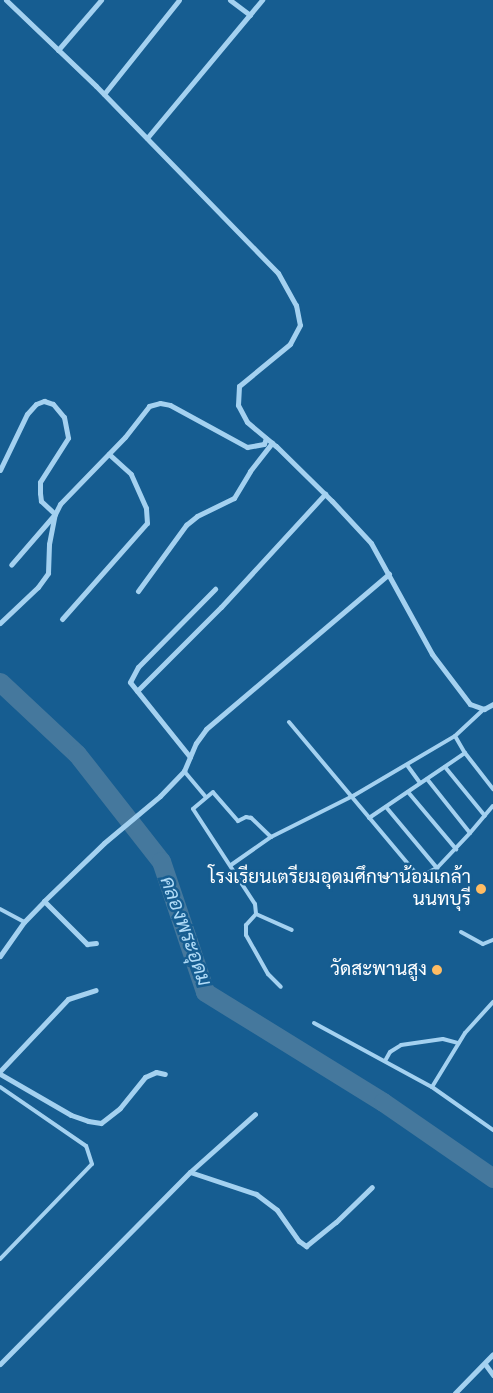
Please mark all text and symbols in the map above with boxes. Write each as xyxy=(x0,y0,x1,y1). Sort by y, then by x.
place label: โรงเรียนเตรียมอุดมศึกษาน้อมเกล้า นนทบุรี xyxy=(208,867,471,911)
water label: คลองพระอุดม xyxy=(155,873,217,989)
marker: โรงเรียนเตรียมอุดมศึกษาน้อมเกล้า นนทบุรี xyxy=(475,883,487,895)
place label: วัดสะพานสูง xyxy=(330,959,427,981)
marker: วัดสะพานสูง xyxy=(431,964,443,976)

